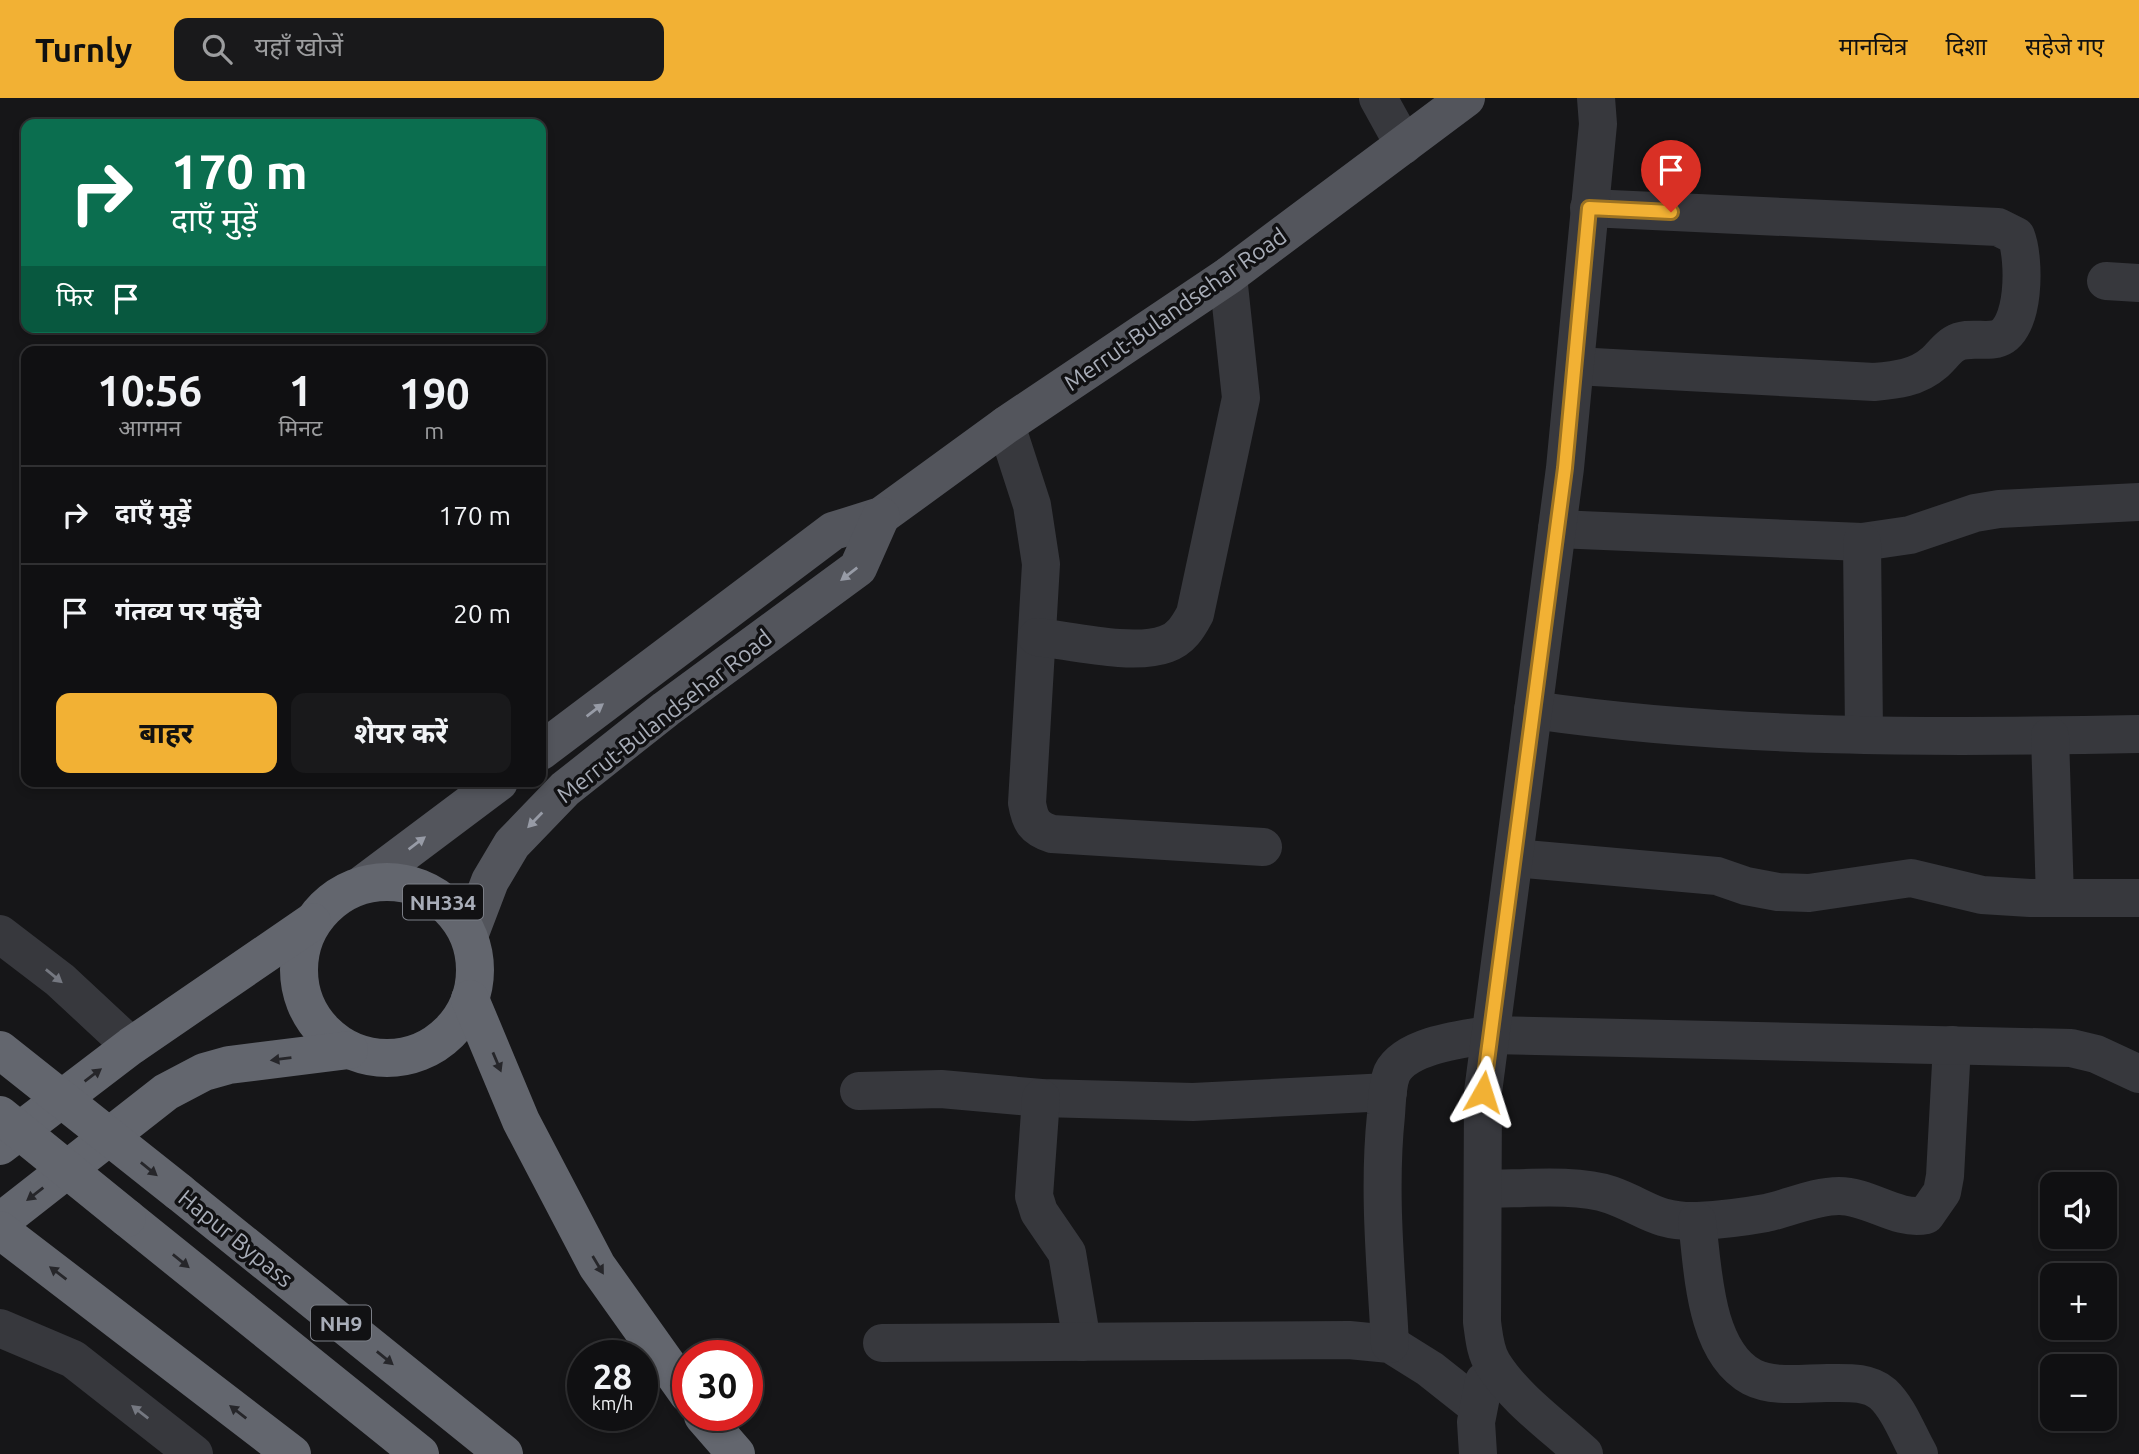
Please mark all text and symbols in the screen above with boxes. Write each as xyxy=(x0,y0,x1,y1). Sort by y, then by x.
search box xyxy=(174,18,664,81)
icon: search xyxy=(198,30,236,68)
text: Turnly xyxy=(35,31,132,68)
text: यहाँ खोजें xyxy=(254,32,343,61)
text: मानचित्र xyxy=(1839,33,1907,60)
text: दिशा xyxy=(1945,33,1987,60)
text: सहेजे गए xyxy=(2025,33,2104,60)
pin xyxy=(1641,140,1701,212)
text: 170 m xyxy=(171,143,308,198)
icon: right xyxy=(56,147,147,238)
icon: arrive xyxy=(1652,151,1690,189)
text: दाएँ मुड़ें xyxy=(171,201,258,237)
street label: Merrut-Bulandsehar Road xyxy=(1059,223,1291,395)
icon: arrive xyxy=(107,280,145,318)
text: फिर xyxy=(56,282,93,311)
text: 10:56 xyxy=(97,367,202,414)
text: 1 xyxy=(289,367,312,414)
text: 190 xyxy=(399,370,470,417)
text: आगमन xyxy=(118,415,181,440)
text: मिनट xyxy=(278,415,323,440)
text: m xyxy=(424,418,444,443)
icon: right xyxy=(56,496,94,534)
text: दाएँ मुड़ें xyxy=(115,498,191,527)
text: 170 m xyxy=(439,501,511,530)
one-way arrow xyxy=(840,567,858,582)
icon: arrive xyxy=(56,594,94,632)
text: गंतव्य पर पहुँचे xyxy=(115,596,261,625)
text: 20 m xyxy=(453,599,511,628)
street label: Merrut-Bulandsehar Road xyxy=(552,625,776,807)
button: बाहर xyxy=(56,693,277,773)
button: शेयर करें xyxy=(291,693,511,773)
one-way arrow xyxy=(586,702,604,717)
one-way arrow xyxy=(528,811,544,828)
one-way arrow xyxy=(408,837,426,851)
road number: NH334 xyxy=(403,884,483,920)
one-way arrow xyxy=(44,968,62,983)
one-way arrow xyxy=(491,1052,502,1073)
one-way arrow xyxy=(270,1053,292,1064)
position arrow xyxy=(1446,1055,1520,1129)
one-way arrow xyxy=(84,1068,102,1082)
one-way arrow xyxy=(140,1161,158,1176)
map controls xyxy=(2040,1172,2117,1431)
button: sound xyxy=(2040,1172,2117,1249)
street label: Hapur Bypass xyxy=(174,1184,298,1292)
one-way arrow xyxy=(27,1187,45,1202)
one-way arrow xyxy=(171,1253,189,1268)
one-way arrow xyxy=(591,1256,604,1275)
button: + xyxy=(2040,1263,2117,1340)
one-way arrow xyxy=(49,1267,67,1281)
road number: NH9 xyxy=(311,1306,371,1340)
speed limit sign: 30 xyxy=(672,1340,763,1431)
one-way arrow xyxy=(376,1350,393,1365)
button: − xyxy=(2040,1354,2117,1431)
text: 28 xyxy=(593,1356,632,1396)
text: km/h xyxy=(592,1393,633,1413)
one-way arrow xyxy=(132,1404,150,1419)
one-way arrow xyxy=(230,1404,248,1419)

